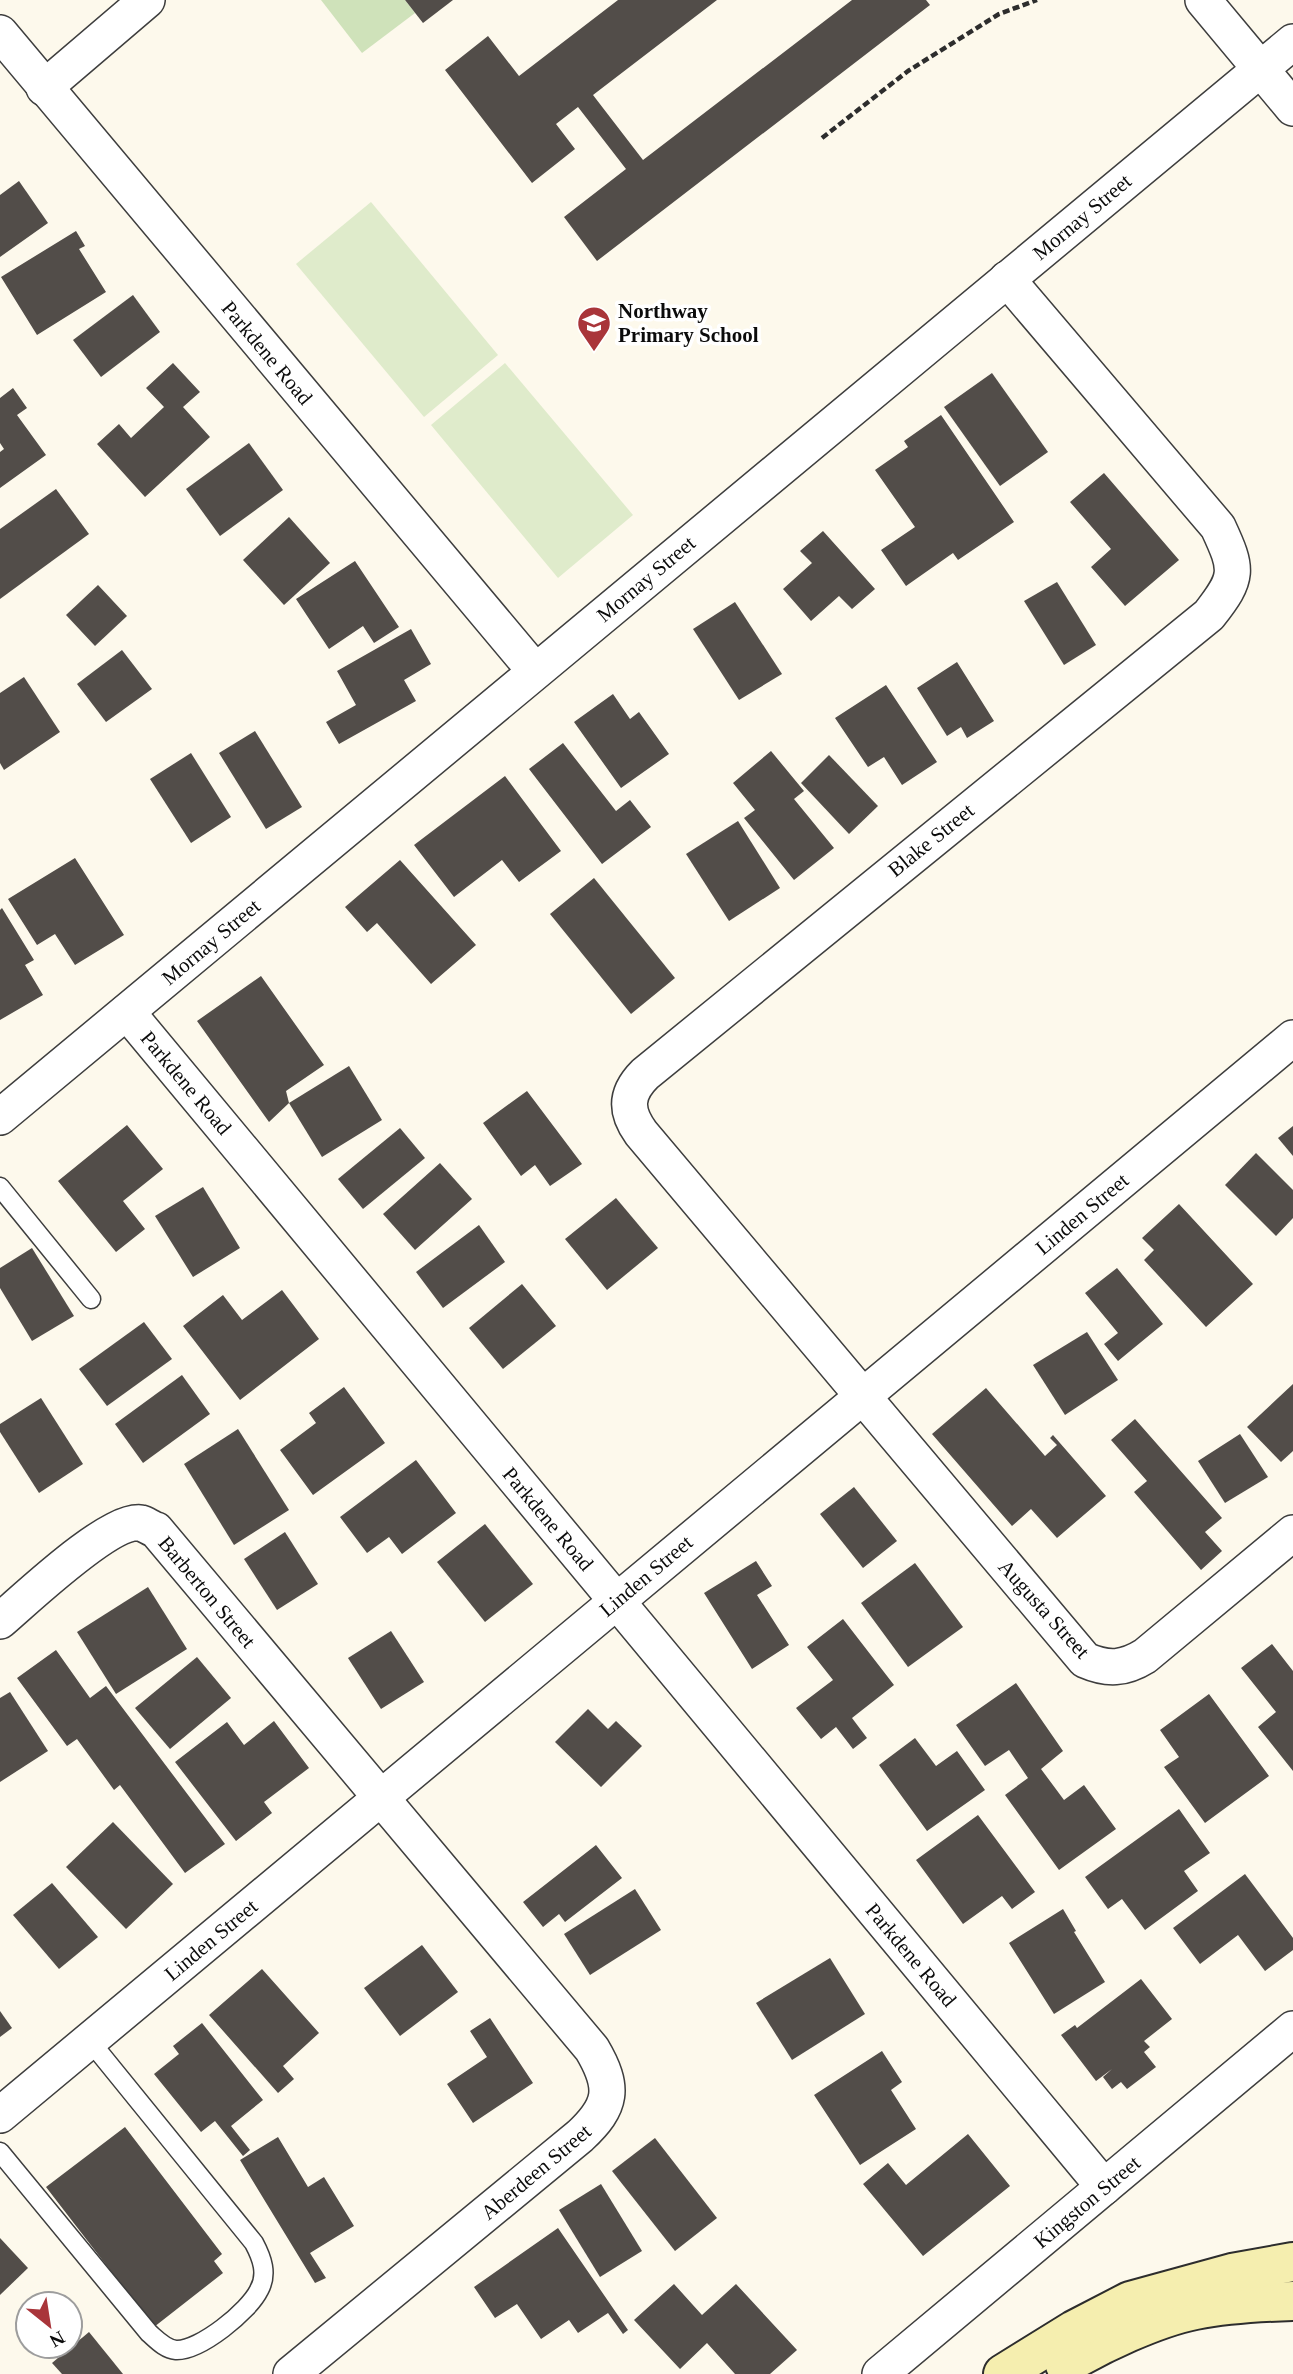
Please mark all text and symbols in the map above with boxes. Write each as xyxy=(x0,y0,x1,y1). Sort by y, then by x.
street label: Mornay Street xyxy=(1028,169,1136,265)
street label: Parkdene Road xyxy=(217,296,318,410)
place label: Northway Primary School xyxy=(618,299,759,347)
school or university icon: Northway Primary School xyxy=(575,304,613,353)
street label: Mornay Street xyxy=(592,531,700,627)
street label: Blake Street xyxy=(883,798,979,882)
street label: Mornay Street xyxy=(157,894,265,990)
street label: Parkdene Road xyxy=(136,1026,237,1140)
street label: Linden Street xyxy=(1031,1168,1133,1260)
street label: Parkdene Road xyxy=(498,1462,599,1576)
street label: Linden Street xyxy=(595,1530,697,1622)
street label: Barberton Street xyxy=(153,1531,261,1653)
street label: Augusta Street xyxy=(994,1555,1095,1663)
street label: Linden Street xyxy=(160,1894,262,1986)
street label: Parkdene Road xyxy=(861,1898,962,2012)
street label: Aberdeen Street xyxy=(476,2119,596,2225)
street label: Kingston Street xyxy=(1029,2151,1145,2253)
north arrow xyxy=(14,2290,84,2360)
text: N xyxy=(46,2327,68,2352)

